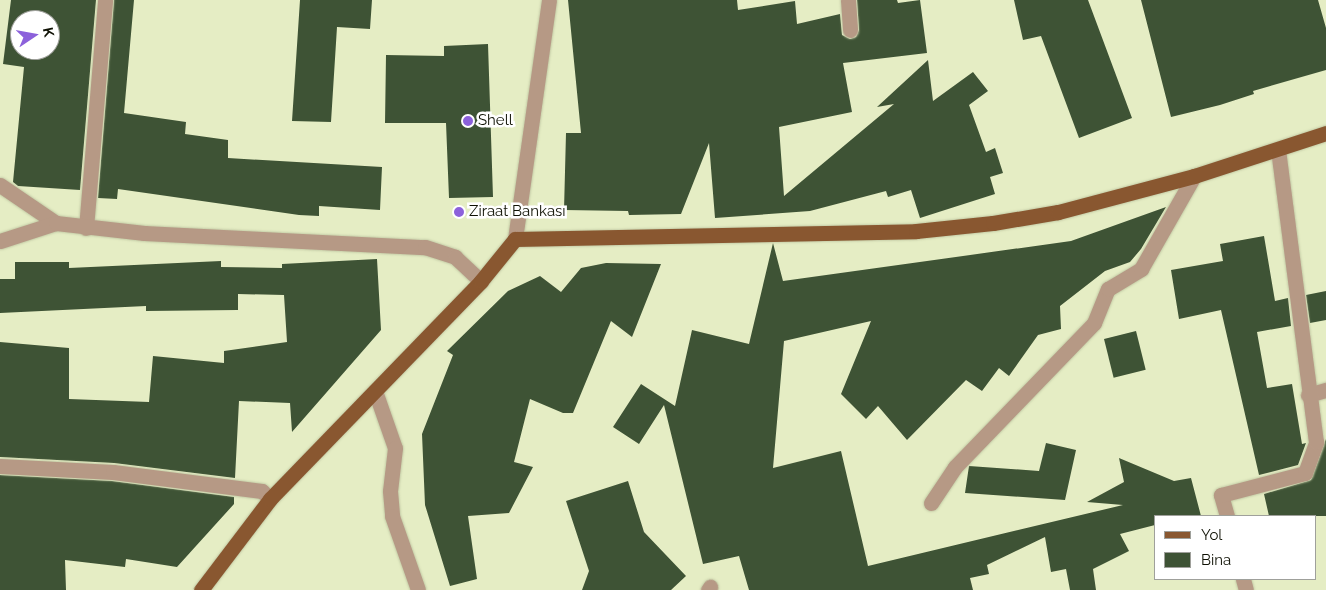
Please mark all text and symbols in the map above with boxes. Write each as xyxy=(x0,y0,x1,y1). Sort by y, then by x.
north arrow xyxy=(10,10,60,60)
text: K xyxy=(40,26,57,38)
place label: Shell xyxy=(478,112,513,130)
marker: Shell xyxy=(462,115,474,127)
place label: Ziraat Bankası xyxy=(469,203,566,221)
marker: Ziraat Bankası xyxy=(453,206,465,218)
legend xyxy=(1154,515,1316,580)
text: Yol xyxy=(1201,526,1222,544)
text: Bina xyxy=(1201,551,1231,569)

